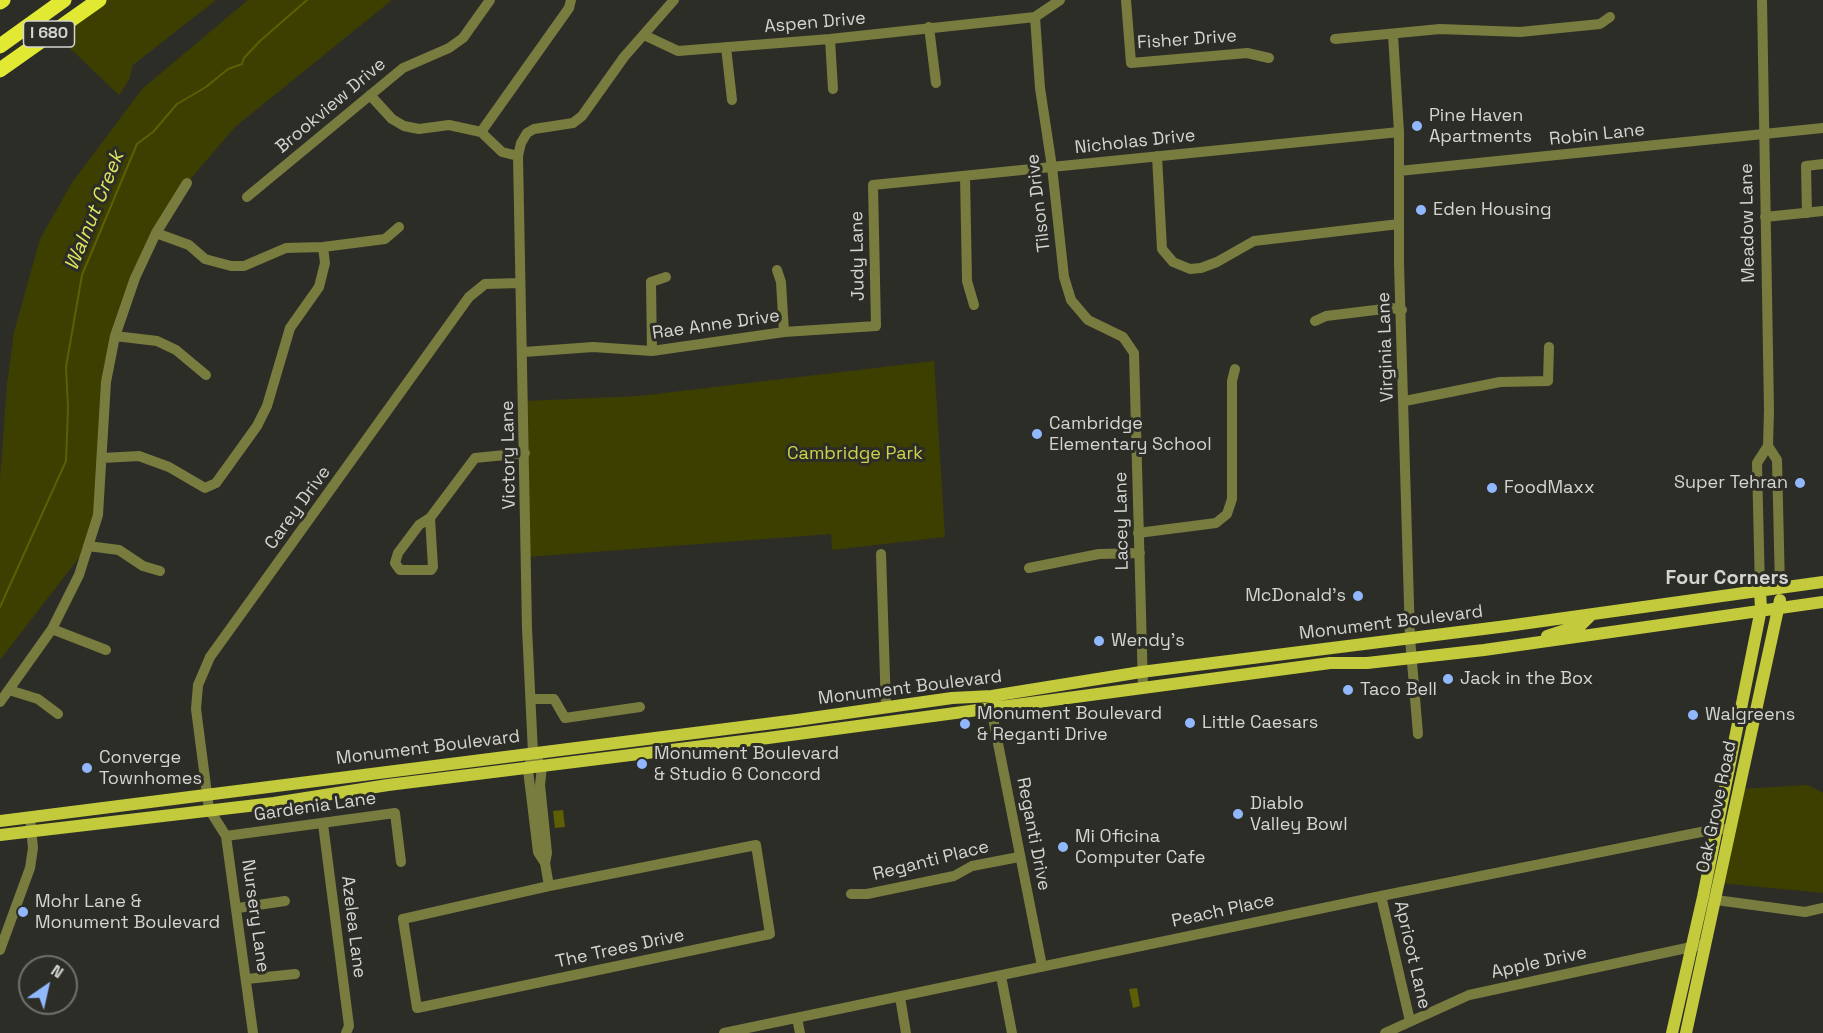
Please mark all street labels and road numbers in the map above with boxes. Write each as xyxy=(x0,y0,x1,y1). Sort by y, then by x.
street label: Aspen Drive xyxy=(763,8,867,38)
road number: I 680 xyxy=(23,21,74,47)
street label: Fisher Drive xyxy=(1136,26,1238,54)
street label: Brookview Drive xyxy=(272,54,390,158)
street label: Robin Lane xyxy=(1548,119,1646,151)
street label: Nicholas Drive xyxy=(1074,125,1196,159)
street label: Tilson Drive xyxy=(1022,153,1056,253)
street label: Meadow Lane xyxy=(1736,163,1760,283)
street label: Judy Lane xyxy=(846,211,870,301)
street label: Virginia Lane xyxy=(1373,292,1399,402)
street label: Rae Anne Drive xyxy=(651,305,781,345)
street label: Victory Lane xyxy=(497,400,521,510)
street label: Carey Drive xyxy=(261,462,335,554)
street label: Lacey Lane xyxy=(1110,471,1134,571)
street label: Monument Boulevard xyxy=(1298,601,1484,645)
street label: Monument Boulevard xyxy=(817,666,1003,710)
street label: Monument Boulevard xyxy=(335,726,521,770)
street label: Oak Grove Road xyxy=(1692,739,1742,875)
street label: Reganti Drive xyxy=(1011,775,1055,893)
street label: Gardenia Lane xyxy=(252,788,378,826)
street label: Reganti Place xyxy=(871,836,991,886)
street label: Nursery Lane xyxy=(236,858,274,974)
street label: Azelea Lane xyxy=(336,875,370,979)
street label: Peach Place xyxy=(1170,890,1276,932)
street label: Apricot Lane xyxy=(1389,899,1435,1011)
street label: The Trees Drive xyxy=(554,925,686,973)
street label: Apple Drive xyxy=(1489,942,1589,984)

